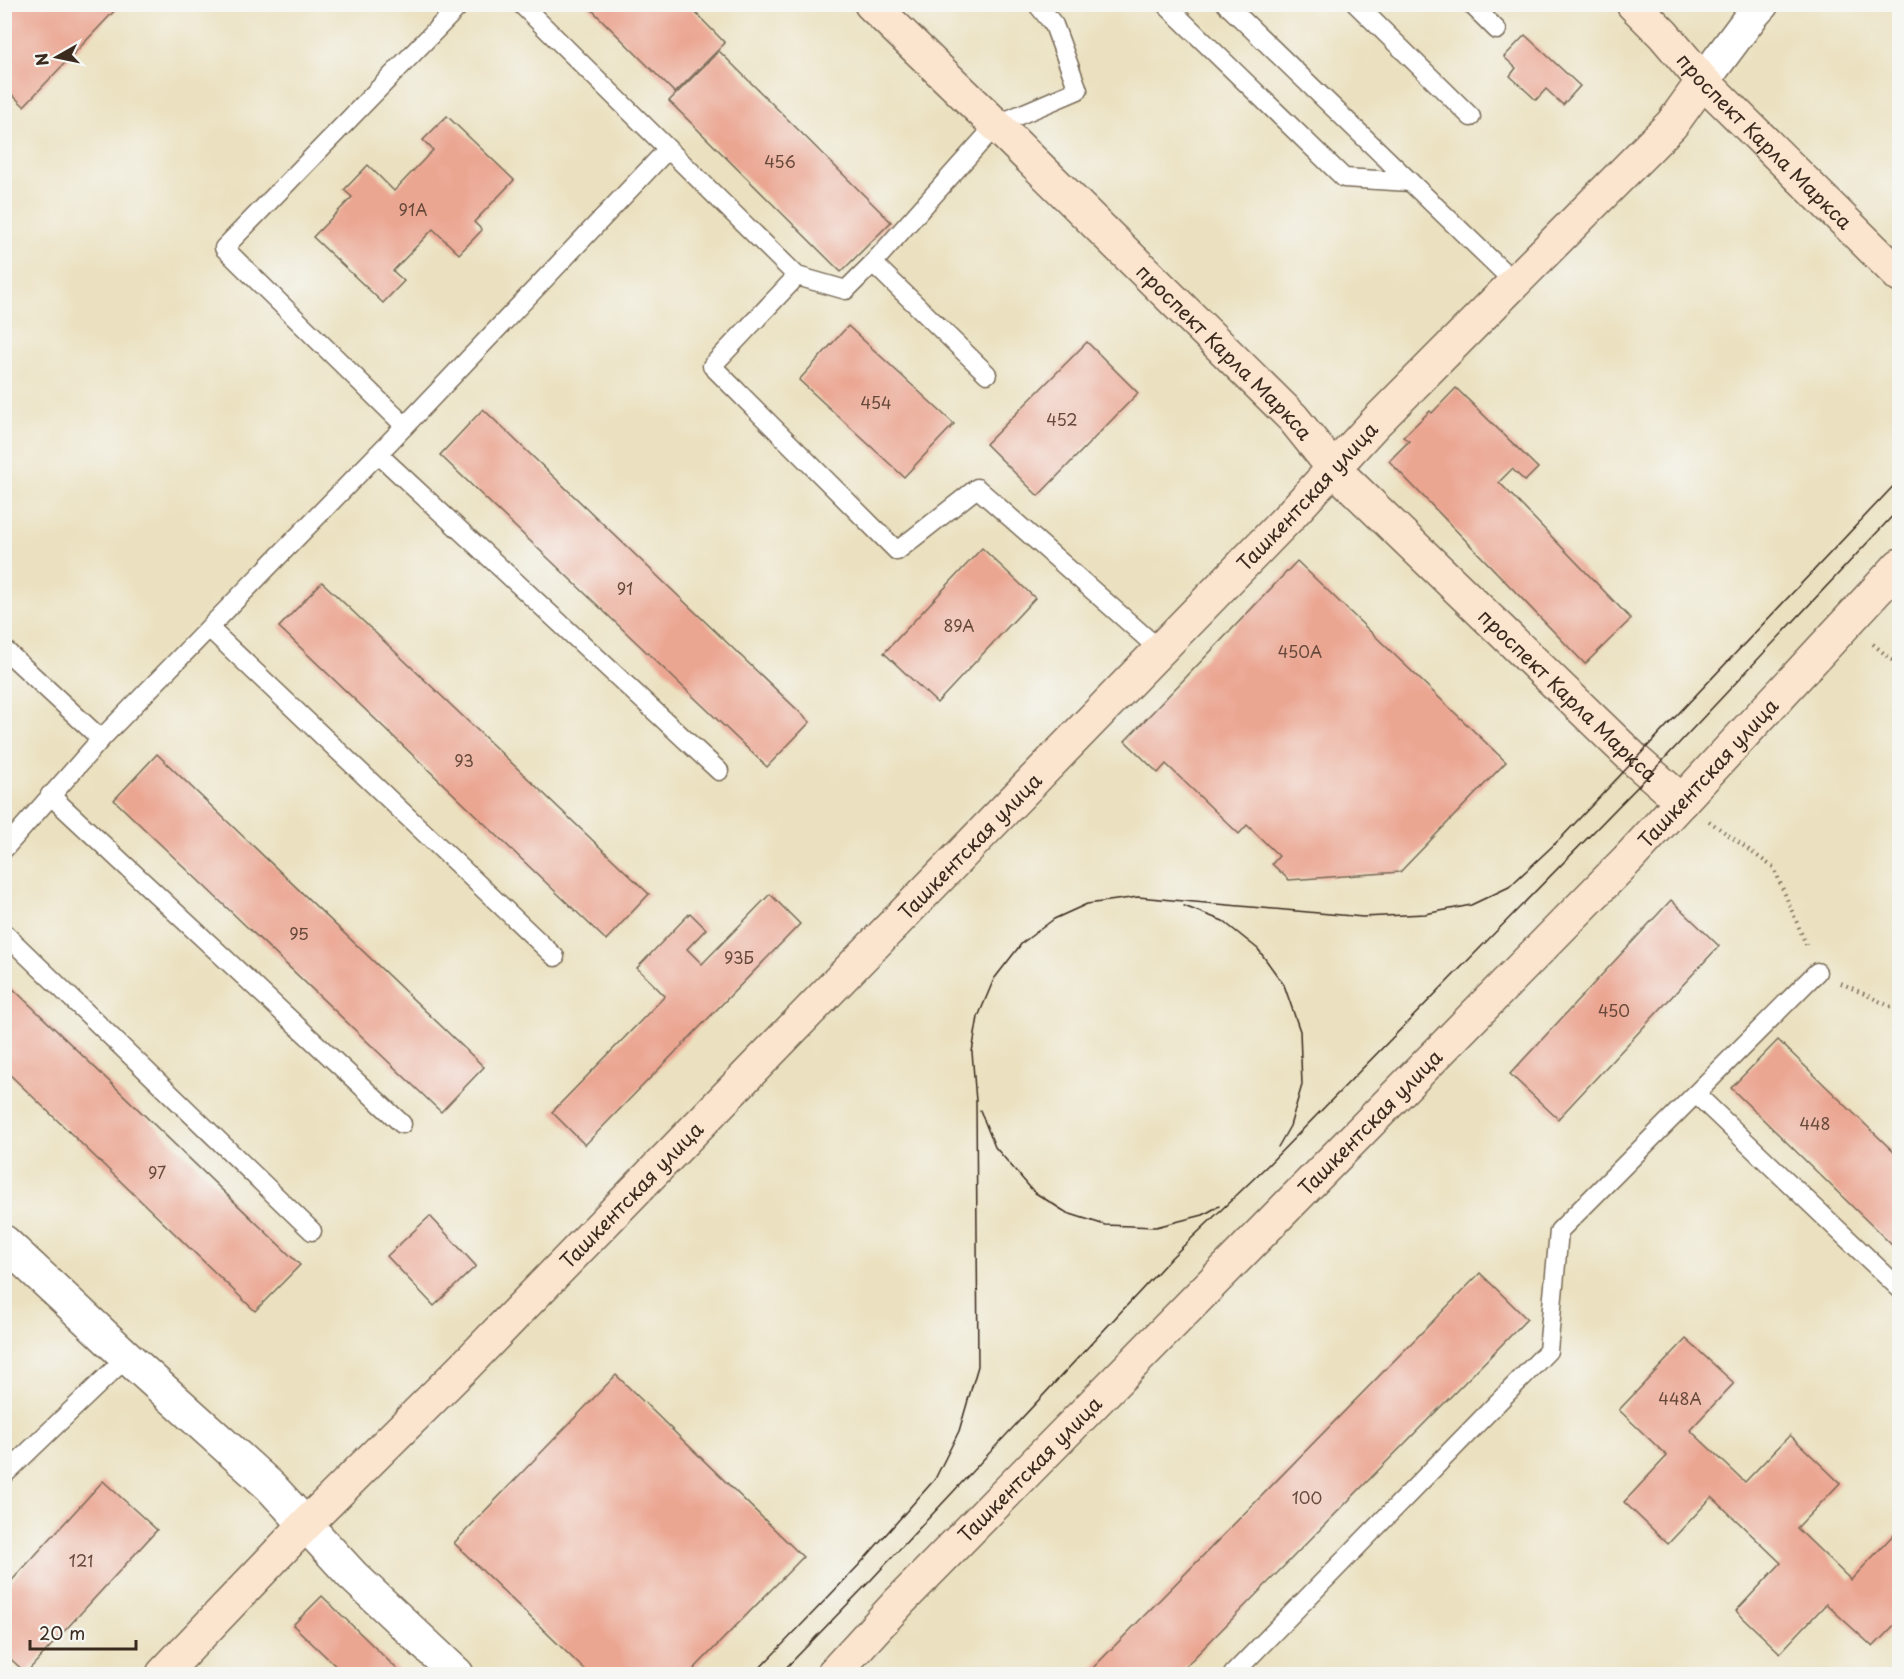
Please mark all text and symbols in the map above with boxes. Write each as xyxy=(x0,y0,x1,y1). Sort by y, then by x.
north arrow xyxy=(27,27,87,87)
street label: проспект Карла Маркса xyxy=(1670,46,1860,236)
text: N xyxy=(28,51,54,68)
house number: 456 xyxy=(764,149,796,173)
house number: 91А xyxy=(399,197,427,221)
street label: проспект Карла Маркса xyxy=(1130,257,1320,447)
house number: 454 xyxy=(860,390,892,414)
house number: 452 xyxy=(1046,407,1078,431)
street label: Ташкентская улица xyxy=(1229,414,1385,578)
house number: 91 xyxy=(617,576,633,600)
street label: проспект Карла Маркса xyxy=(1472,601,1665,789)
house number: 89А xyxy=(944,613,974,637)
house number: 450А xyxy=(1278,639,1322,663)
street label: Ташкентская улица xyxy=(1631,691,1785,855)
house number: 93 xyxy=(454,748,474,772)
street label: Ташкентская улица xyxy=(891,765,1049,926)
house number: 95 xyxy=(289,921,309,945)
house number: 93Б xyxy=(724,945,754,969)
house number: 450 xyxy=(1598,998,1630,1022)
street label: Ташкентская улица xyxy=(1291,1042,1449,1202)
house number: 448 xyxy=(1799,1111,1831,1135)
street label: Ташкентская улица xyxy=(553,1114,710,1275)
house number: 97 xyxy=(148,1160,166,1184)
house number: 448А xyxy=(1658,1386,1702,1410)
street label: Ташкентская улица xyxy=(951,1389,1109,1549)
house number: 100 xyxy=(1292,1485,1322,1509)
house number: 121 xyxy=(69,1548,93,1572)
scale bar xyxy=(30,1613,136,1651)
text: 20 m xyxy=(39,1619,85,1646)

